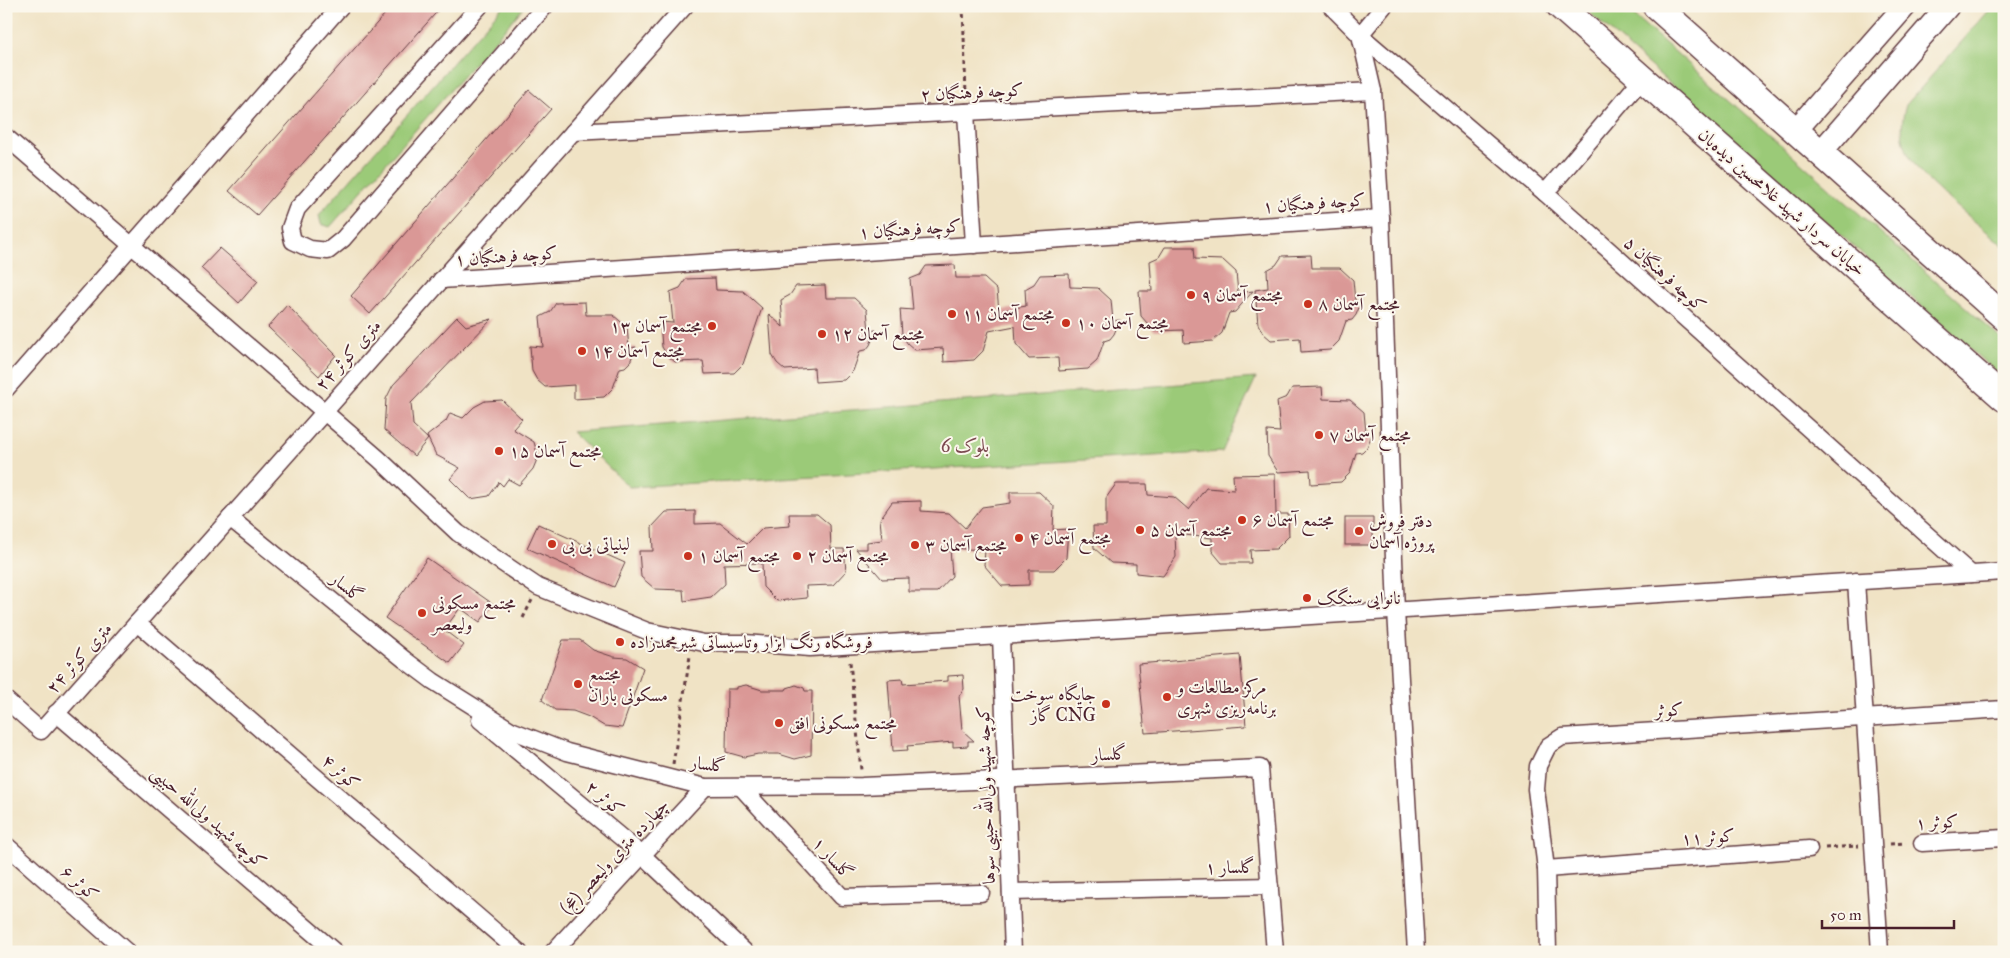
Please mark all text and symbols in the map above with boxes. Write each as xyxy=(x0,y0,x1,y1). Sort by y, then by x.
street label: کوچه فرهنگیان ۲ xyxy=(920,78,1024,108)
street label: خیابان سردار شهید غلامحسین دیده‌بان xyxy=(1693,123,1870,282)
street label: کوچه فرهنگیان ۱ xyxy=(1262,188,1366,220)
street label: کوچه فرهنگیان ۱ xyxy=(858,214,962,246)
street label: کوچه فرهنگیان ۵ xyxy=(1618,231,1711,318)
street label: کوچه فرهنگیان ۱ xyxy=(454,241,558,273)
place label: مجتمع آسمان ۹ xyxy=(1201,284,1283,311)
marker: مجتمع آسمان ۹ xyxy=(1185,289,1197,301)
place label: مجتمع آسمان ۸ xyxy=(1318,293,1400,320)
marker: مجتمع آسمان ۸ xyxy=(1302,298,1314,310)
place label: مجتمع آسمان ۱۱ xyxy=(962,303,1054,330)
marker: مجتمع آسمان ۱۱ xyxy=(946,308,958,320)
place label: مجتمع آسمان ۱۰ xyxy=(1076,312,1168,339)
street label: ۲۴ متری کوثر xyxy=(310,315,386,395)
place label: مجتمع آسمان ۱۳ xyxy=(610,315,702,342)
marker: مجتمع آسمان ۱۰ xyxy=(1060,317,1072,329)
marker: مجتمع آسمان ۱۳ xyxy=(706,320,718,332)
place label: مجتمع آسمان ۱۲ xyxy=(832,323,924,350)
marker: مجتمع آسمان ۱۲ xyxy=(816,328,828,340)
place label: مجتمع آسمان ۱۴ xyxy=(592,340,684,367)
marker: مجتمع آسمان ۱۴ xyxy=(576,345,588,357)
place label: مجتمع آسمان ۷ xyxy=(1329,424,1411,451)
marker: مجتمع آسمان ۷ xyxy=(1313,429,1325,441)
district label: بلوک 6 xyxy=(941,434,989,457)
place label: مجتمع آسمان ۱۵ xyxy=(509,440,601,467)
marker: مجتمع آسمان ۱۵ xyxy=(493,445,505,457)
place label: مجتمع آسمان ۶ xyxy=(1252,509,1334,536)
place label: دفتر فروش پروژه آسمان xyxy=(1369,510,1435,553)
marker: مجتمع آسمان ۶ xyxy=(1236,514,1248,526)
place label: مجتمع آسمان ۵ xyxy=(1150,519,1232,546)
marker: مجتمع آسمان ۵ xyxy=(1134,524,1146,536)
marker: دفتر فروش پروژه آسمان xyxy=(1353,525,1365,537)
place label: مجتمع آسمان ۴ xyxy=(1029,527,1111,554)
marker: مجتمع آسمان ۴ xyxy=(1013,532,1025,544)
place label: لبنیاتی بی بی xyxy=(562,533,630,557)
place label: مجتمع آسمان ۳ xyxy=(925,534,1007,561)
marker: لبنیاتی بی بی xyxy=(546,538,558,550)
marker: مجتمع آسمان ۳ xyxy=(909,539,921,551)
place label: مجتمع آسمان ۱ xyxy=(698,545,780,572)
place label: مجتمع آسمان ۲ xyxy=(807,545,889,572)
marker: مجتمع آسمان ۱ xyxy=(682,550,694,562)
marker: مجتمع آسمان ۲ xyxy=(791,550,803,562)
street label: گلسار xyxy=(325,566,368,607)
place label: نانوایی سنگک xyxy=(1317,586,1401,610)
place label: مجتمع مسکونی ولیعصر xyxy=(430,592,516,636)
marker: نانوایی سنگک xyxy=(1301,592,1313,604)
marker: مجتمع مسکونی ولیعصر xyxy=(416,607,428,619)
street label: ۲۴ متری کوثر xyxy=(41,618,117,698)
place label: فروشگاه رنگ ابزار وتاسیساتی شیرمحمدزاده xyxy=(630,630,873,654)
marker: فروشگاه رنگ ابزار وتاسیساتی شیرمحمدزاده xyxy=(614,636,626,648)
place label: مجتمع مسکونی باران xyxy=(588,663,668,706)
place label: مرکز مطالعات و برنامه‌ریزی شهری xyxy=(1175,676,1276,720)
marker: مجتمع مسکونی باران xyxy=(572,678,584,690)
place label: جایگاه سوخت گاز CNG xyxy=(1010,682,1096,726)
marker: مرکز مطالعات و برنامه‌ریزی شهری xyxy=(1161,691,1173,703)
marker: جایگاه سوخت گاز CNG xyxy=(1100,698,1112,710)
street label: کوثر xyxy=(1652,698,1684,722)
street label: کوچه شهید ولی‌الله حبیبی سوها xyxy=(969,705,1004,885)
place label: مجتمع مسکونی افق xyxy=(789,712,897,739)
marker: مجتمع مسکونی افق xyxy=(773,717,785,729)
street label: گلسار xyxy=(1089,742,1127,766)
street label: کوثر ۴ xyxy=(317,749,365,795)
street label: گلسار xyxy=(687,751,727,777)
street label: کوچه شهید ولی‌الله حبیبی xyxy=(144,759,273,876)
street label: کوثر ۲ xyxy=(581,776,629,820)
street label: چهارده متری ولیعصر (عج) xyxy=(555,794,677,922)
street label: کوثر ۱ xyxy=(1915,810,1959,834)
street label: کوثر ۱۱ xyxy=(1680,824,1736,850)
street label: گلسار ۱ xyxy=(808,832,858,884)
street label: گلسار ۱ xyxy=(1205,856,1255,878)
street label: کوثر ۶ xyxy=(57,860,103,906)
scale bar xyxy=(1822,898,1955,930)
text: 50 m xyxy=(1830,906,1862,924)

